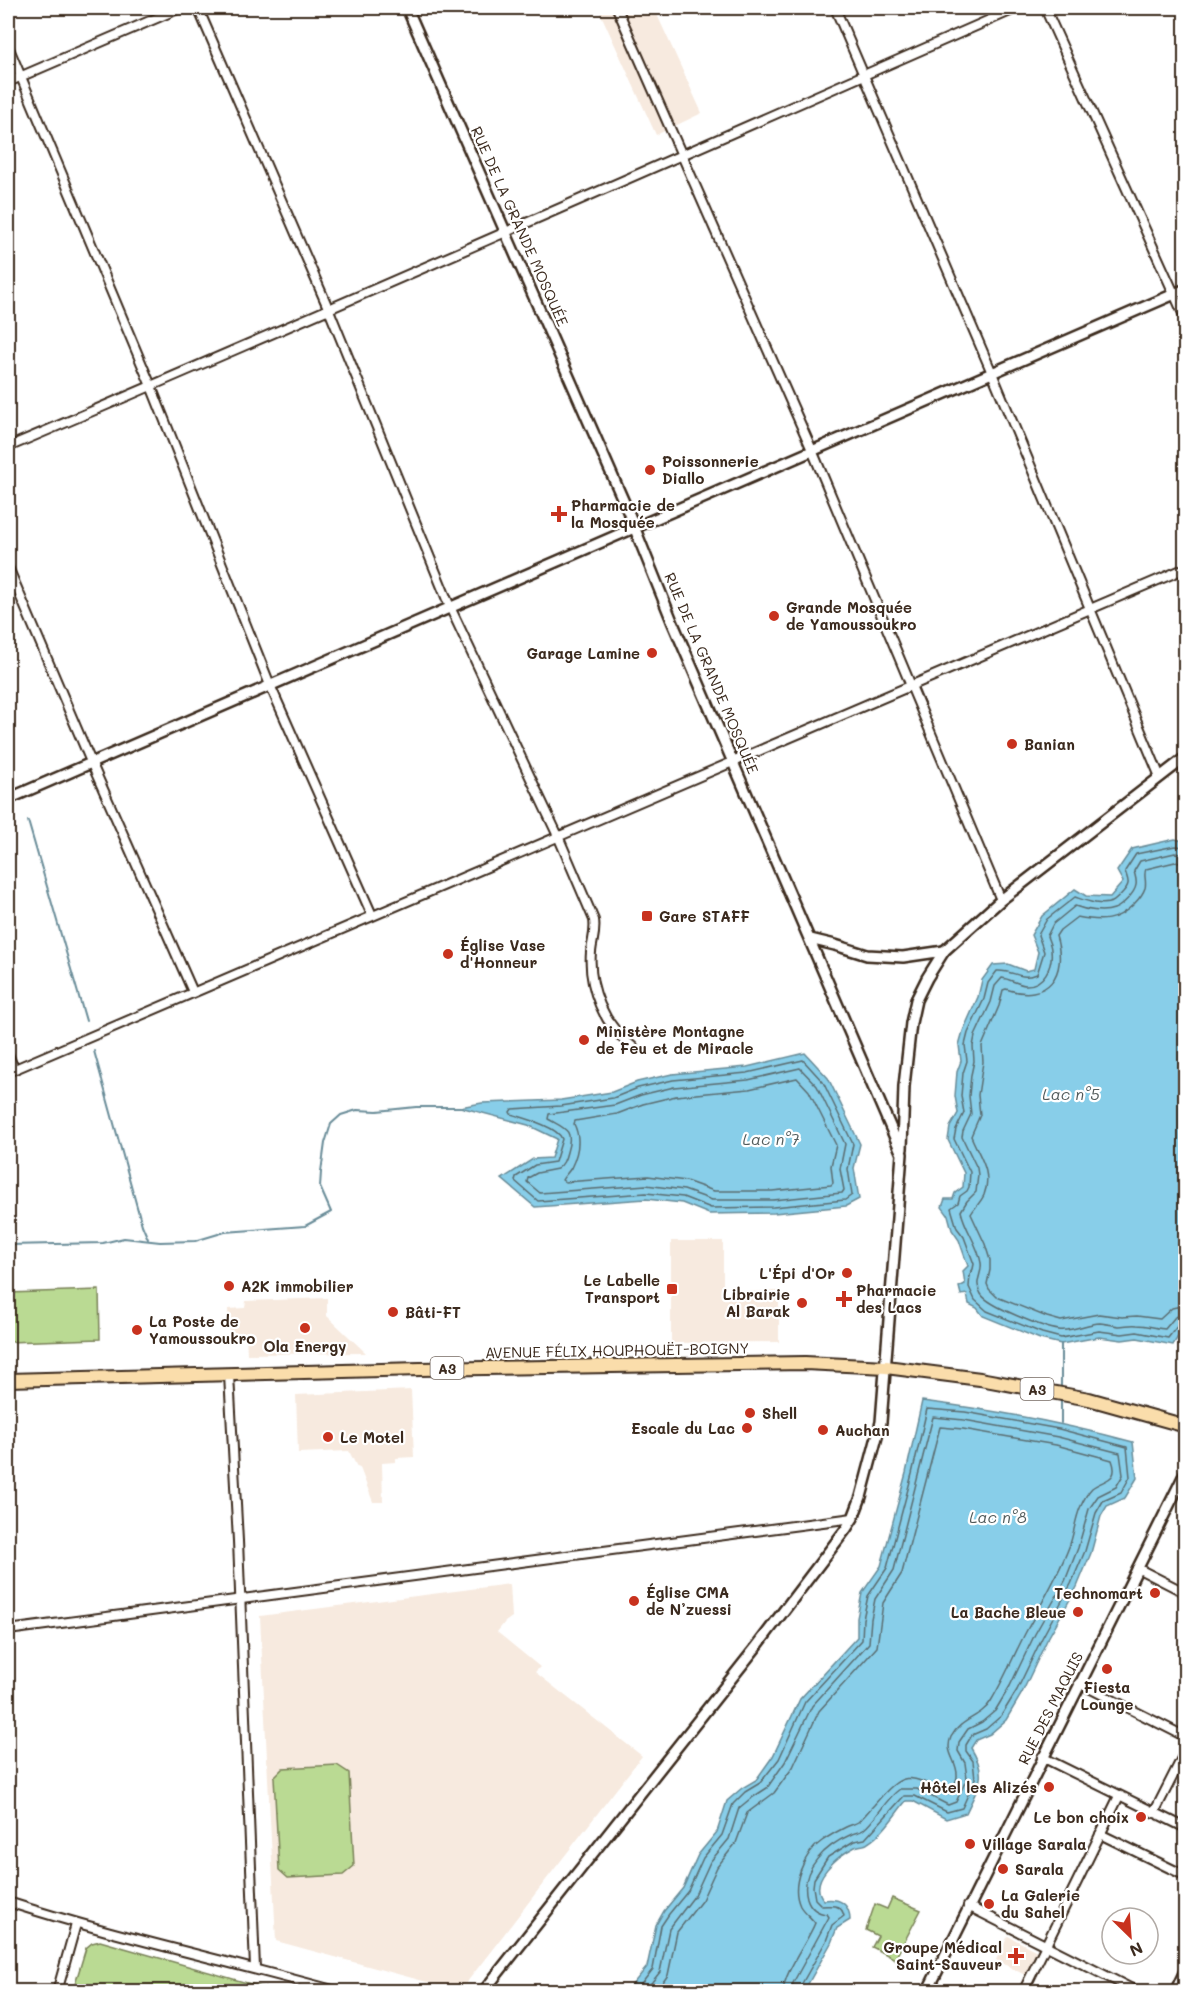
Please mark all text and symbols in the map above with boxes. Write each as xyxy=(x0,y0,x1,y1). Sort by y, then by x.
street label: RUE DE LA GRANDE MOSQUÉE xyxy=(467,123,573,329)
place label: Poissonnerie Diallo xyxy=(662,451,759,488)
marker: Poissonnerie Diallo xyxy=(643,463,657,477)
place label: Pharmacie de la Mosquée xyxy=(571,495,675,532)
marker: Pharmacie de la Mosquée xyxy=(552,507,566,521)
street label: RUE DE LA GRANDE MOSQUÉE xyxy=(660,569,764,777)
place label: Grande Mosquée de Yamoussoukro xyxy=(786,597,916,634)
marker: Grande Mosquée de Yamoussoukro xyxy=(767,609,781,623)
place label: Garage Lamine xyxy=(526,643,640,663)
marker: Garage Lamine xyxy=(645,646,659,660)
place label: Banian xyxy=(1024,734,1075,754)
marker: Banian xyxy=(1005,737,1019,751)
place label: Gare STAFF xyxy=(659,906,750,926)
marker: Gare STAFF xyxy=(640,909,654,923)
place label: Église Vase d'Honneur xyxy=(460,935,545,972)
marker: Église Vase d'Honneur xyxy=(441,947,455,961)
place label: Ministère Montagne de Feu et de Miracle xyxy=(596,1021,753,1058)
marker: Ministère Montagne de Feu et de Miracle xyxy=(577,1033,591,1047)
water label: Lac n°5 xyxy=(1042,1083,1100,1104)
water label: Lac n°7 xyxy=(743,1128,800,1149)
place label: L'Épi d'Or xyxy=(759,1263,835,1283)
marker: L'Épi d'Or xyxy=(840,1266,854,1280)
place label: Le Labelle Transport xyxy=(584,1270,660,1307)
place label: A2K immobilier xyxy=(241,1276,354,1296)
marker: A2K immobilier xyxy=(222,1279,236,1293)
place label: Pharmacie des Lacs xyxy=(856,1280,936,1317)
marker: Le Labelle Transport xyxy=(665,1282,679,1296)
place label: Librairie Al Barak xyxy=(723,1284,790,1321)
marker: Pharmacie des Lacs xyxy=(837,1292,851,1306)
marker: Librairie Al Barak xyxy=(795,1296,809,1310)
place label: Bâti-FT xyxy=(405,1302,461,1322)
marker: Bâti-FT xyxy=(386,1305,400,1319)
place label: La Poste de Yamoussoukro xyxy=(149,1311,255,1348)
marker: Ola Energy xyxy=(298,1321,312,1335)
marker: La Poste de Yamoussoukro xyxy=(130,1323,144,1337)
place label: Ola Energy xyxy=(264,1336,346,1356)
street label: AVENUE FÉLIX HOUPHOUËT-BOIGNY xyxy=(485,1338,749,1362)
road number: A3 xyxy=(430,1357,464,1379)
road number: A3 xyxy=(1020,1378,1054,1400)
place label: Shell xyxy=(762,1403,797,1423)
marker: Shell xyxy=(743,1406,757,1420)
place label: Escale du Lac xyxy=(631,1418,735,1438)
place label: Auchan xyxy=(835,1420,890,1440)
marker: Escale du Lac xyxy=(740,1421,754,1435)
marker: Auchan xyxy=(816,1423,830,1437)
place label: Le Motel xyxy=(340,1427,404,1447)
marker: Le Motel xyxy=(321,1430,335,1444)
water label: Lac n°8 xyxy=(969,1506,1027,1527)
place label: Église CMA de N’zuessi xyxy=(646,1582,732,1619)
place label: Technomart xyxy=(1054,1583,1143,1603)
marker: Technomart xyxy=(1148,1586,1162,1600)
marker: Église CMA de N’zuessi xyxy=(627,1594,641,1608)
place label: La Bache Bleue xyxy=(951,1602,1066,1622)
marker: La Bache Bleue xyxy=(1071,1605,1085,1619)
street label: RUE DES MAQUIS xyxy=(1013,1648,1087,1768)
marker: Fiesta Lounge xyxy=(1100,1662,1114,1676)
place label: Fiesta Lounge xyxy=(1081,1677,1134,1714)
place label: Hôtel les Alizés xyxy=(920,1777,1037,1797)
marker: Hôtel les Alizés xyxy=(1042,1780,1056,1794)
place label: Le bon choix xyxy=(1034,1807,1129,1827)
marker: Le bon choix xyxy=(1134,1810,1148,1824)
place label: Village Sarala xyxy=(982,1834,1086,1854)
marker: Village Sarala xyxy=(963,1837,977,1851)
place label: Sarala xyxy=(1015,1859,1064,1879)
marker: Sarala xyxy=(996,1862,1010,1876)
place label: La Galerie du Sahel xyxy=(1001,1885,1080,1922)
marker: La Galerie du Sahel xyxy=(982,1897,996,1911)
north arrow xyxy=(1100,1906,1160,1966)
place label: Groupe Médical Saint-Sauveur xyxy=(883,1937,1002,1974)
text: N xyxy=(1127,1938,1146,1962)
marker: Groupe Médical Saint-Sauveur xyxy=(1007,1947,1025,1965)

